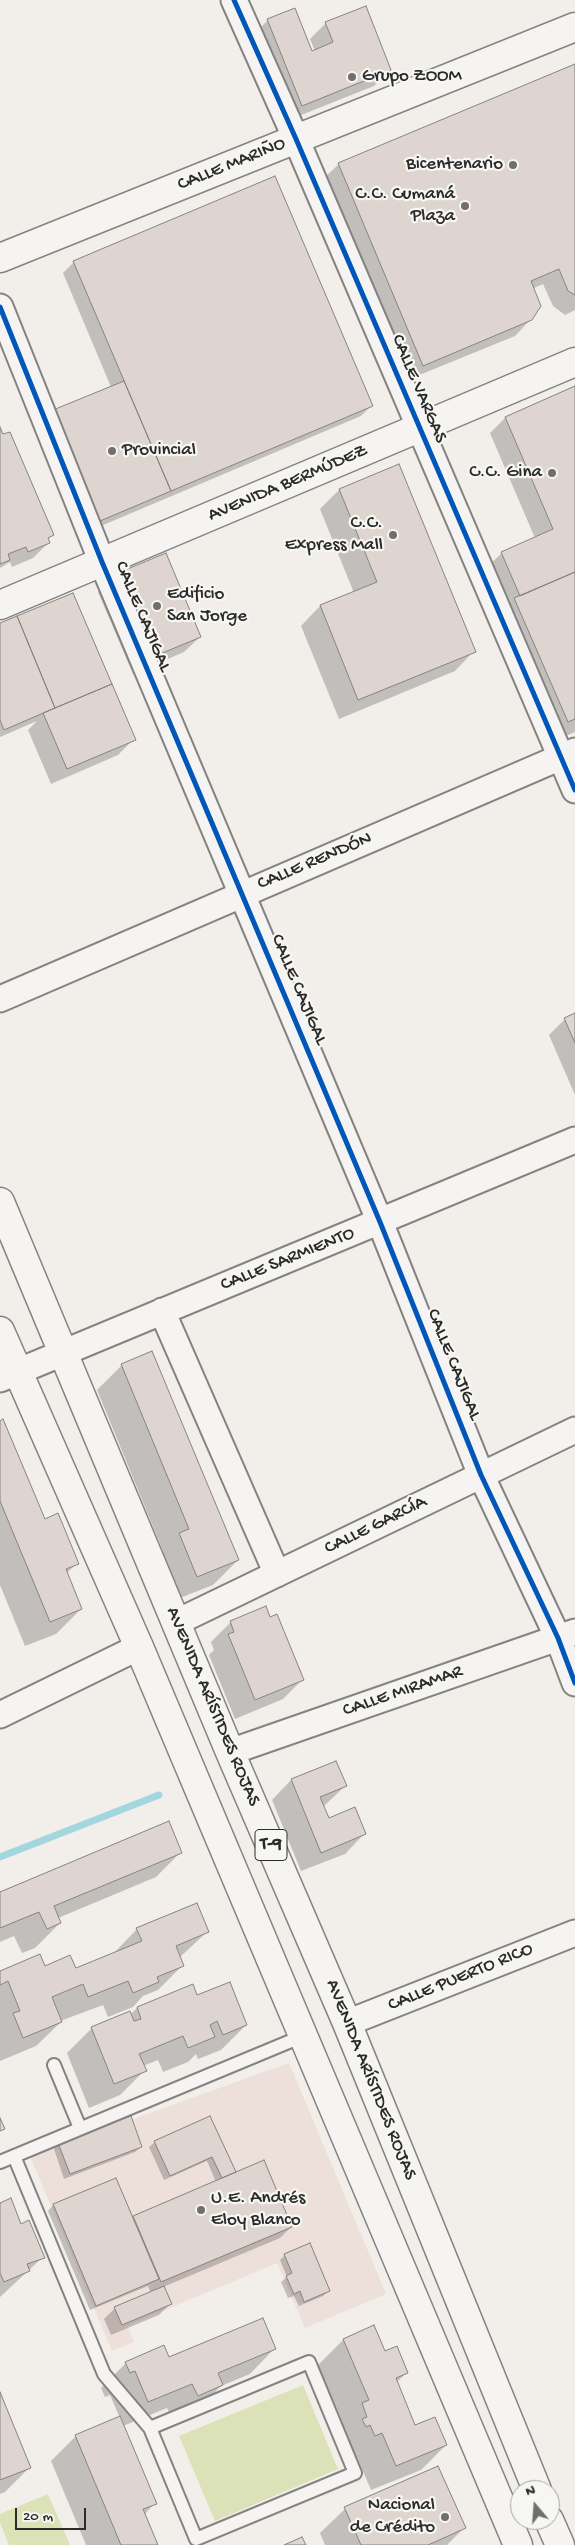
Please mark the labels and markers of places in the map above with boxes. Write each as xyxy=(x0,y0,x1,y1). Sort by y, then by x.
place label: Grupo ZOOM xyxy=(362,66,462,88)
marker: Grupo ZOOM xyxy=(346,71,358,83)
place label: Bicentenario xyxy=(406,154,503,176)
marker: Bicentenario xyxy=(507,159,519,171)
place label: C.C. Cumaná Plaza xyxy=(355,184,455,228)
marker: C.C. Cumaná Plaza xyxy=(459,200,471,212)
place label: Provincial xyxy=(122,440,196,462)
marker: Provincial xyxy=(106,445,118,457)
place label: C.C. Gina xyxy=(469,462,542,484)
marker: C.C. Gina xyxy=(546,467,558,479)
place label: C.C. Express Mall xyxy=(285,513,383,557)
marker: C.C. Express Mall xyxy=(387,529,399,541)
place label: Edificio San Jorge xyxy=(167,584,247,628)
marker: Edificio San Jorge xyxy=(151,600,163,612)
place label: U.E. Andrés Eloy Blanco xyxy=(211,2188,305,2232)
marker: U.E. Andrés Eloy Blanco xyxy=(195,2204,207,2216)
place label: Nacional de Crédito xyxy=(350,2495,435,2539)
marker: Nacional de Crédito xyxy=(439,2511,451,2523)

